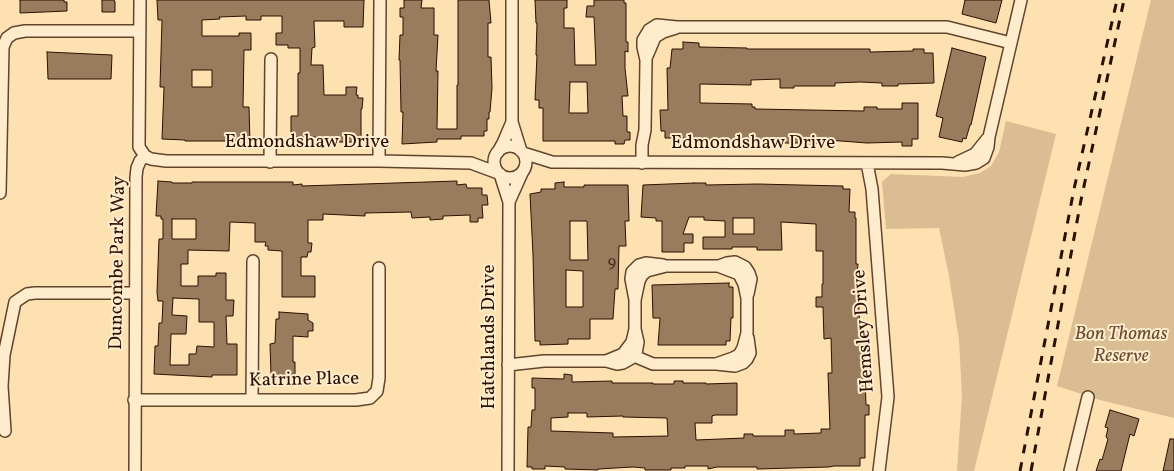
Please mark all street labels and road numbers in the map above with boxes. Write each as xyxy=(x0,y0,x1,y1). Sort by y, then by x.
street label: Edmondshaw Drive xyxy=(225,133,389,155)
street label: Edmondshaw Drive xyxy=(671,134,835,156)
street label: Duncombe Park Way xyxy=(106,176,132,350)
street label: Hatchlands Drive xyxy=(480,265,502,409)
street label: Hemsley Drive xyxy=(849,269,881,393)
street label: Katrine Place xyxy=(249,369,359,393)

